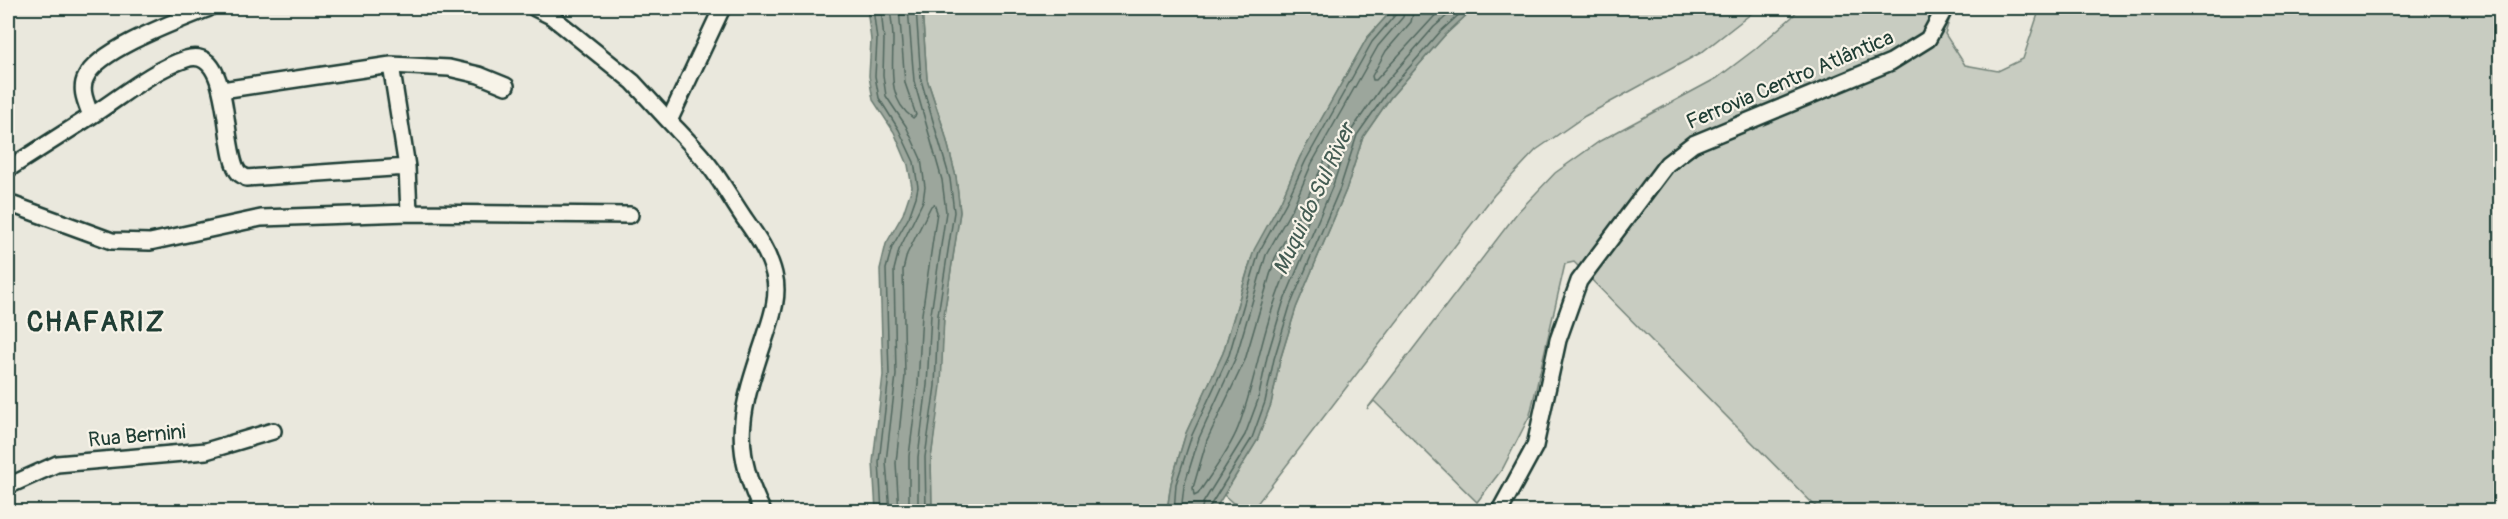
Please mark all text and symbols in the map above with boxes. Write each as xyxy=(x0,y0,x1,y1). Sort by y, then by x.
street label: Ferrovia Centro Atlântica xyxy=(1682,24,1898,136)
water label: Muqui do Sul River xyxy=(1267,116,1363,279)
district label: CHAFARIZ xyxy=(27,306,165,339)
street label: Rua Bernini xyxy=(87,418,187,454)

